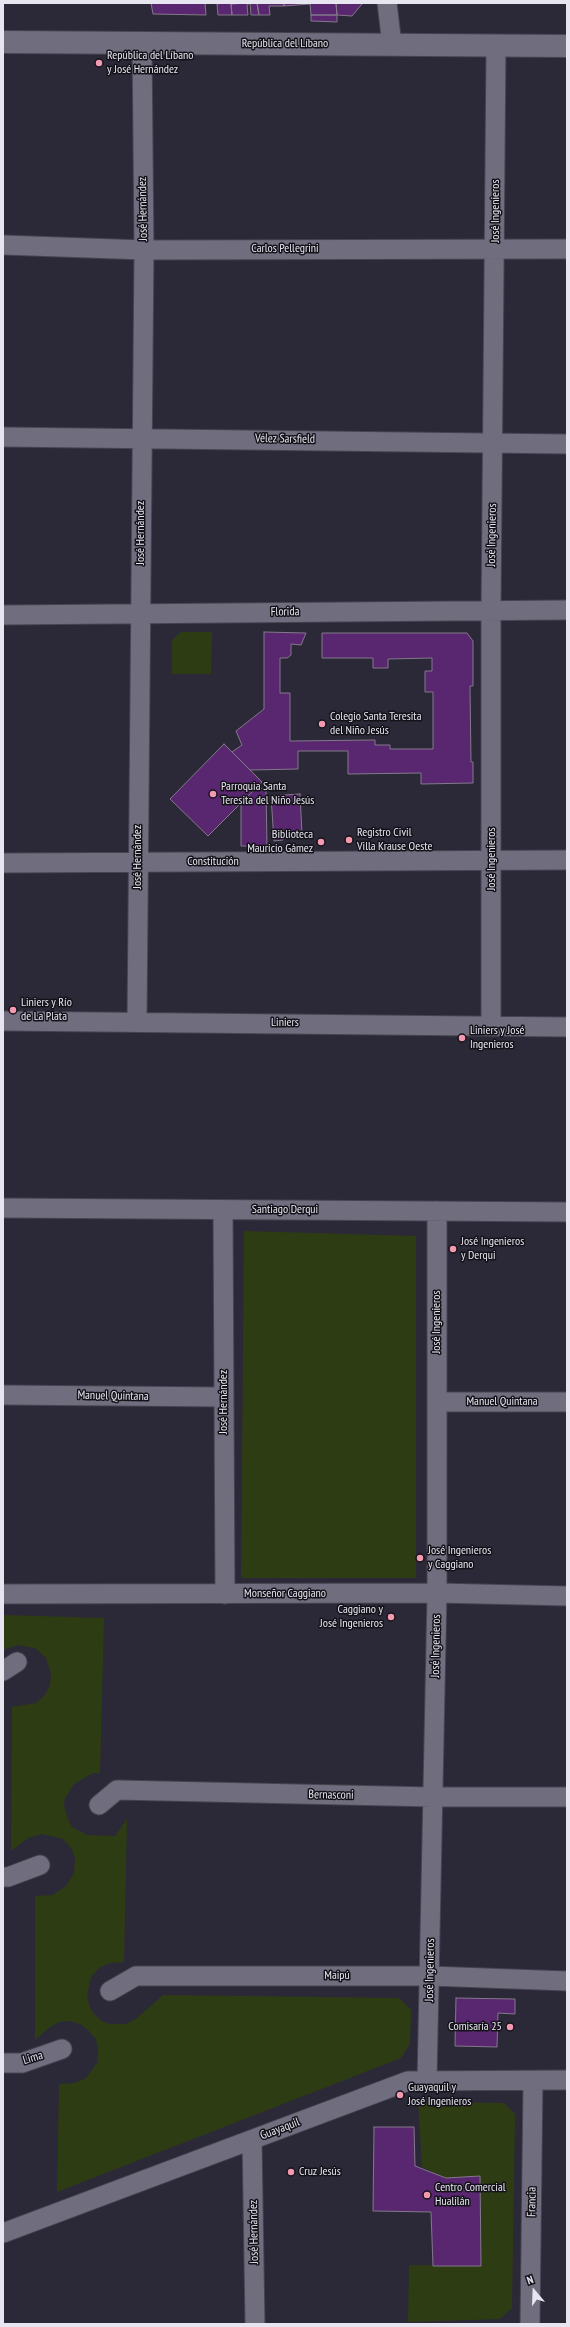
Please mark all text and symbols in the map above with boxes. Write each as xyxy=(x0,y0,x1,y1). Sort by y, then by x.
street label: República del Líbano xyxy=(242,37,328,51)
place label: República del Líbano y José Hernández xyxy=(107,49,193,77)
marker: República del Líbano y José Hernández xyxy=(94,58,104,68)
street label: José Hernández xyxy=(135,177,151,241)
street label: José Ingenieros xyxy=(489,179,503,243)
street label: Carlos Pellegrini xyxy=(251,242,319,256)
street label: Vélez Sarsfield xyxy=(255,431,315,447)
street label: José Hernández xyxy=(134,501,148,565)
street label: José Ingenieros xyxy=(484,503,500,567)
street label: Florida xyxy=(270,605,300,619)
place label: Colegio Santa Teresita del Niño Jesús xyxy=(330,710,421,738)
marker: Colegio Santa Teresita del Niño Jesús xyxy=(317,719,327,729)
place label: Parroquia Santa Teresita del Niño Jesús xyxy=(221,780,314,808)
marker: Parroquia Santa Teresita del Niño Jesús xyxy=(208,789,218,799)
street label: José Hernández xyxy=(131,825,145,889)
place label: Registro Civil Villa Krause Oeste xyxy=(357,826,432,854)
street label: José Ingenieros xyxy=(485,827,499,891)
place label: Biblioteca Mauricio Gámez xyxy=(247,828,313,856)
marker: Registro Civil Villa Krause Oeste xyxy=(344,835,354,845)
marker: Biblioteca Mauricio Gámez xyxy=(316,837,326,847)
street label: Constitución xyxy=(187,855,239,869)
place label: Liniers y Río de La Plata xyxy=(21,996,72,1024)
marker: Liniers y Río de La Plata xyxy=(8,1005,18,1015)
street label: Liniers xyxy=(271,1016,299,1030)
place label: Liniers y José Ingenieros xyxy=(470,1024,524,1052)
marker: Liniers y José Ingenieros xyxy=(457,1033,467,1043)
street label: Santiago Derqui xyxy=(252,1203,318,1217)
place label: José Ingenieros y Derqui xyxy=(461,1235,524,1263)
marker: José Ingenieros y Derqui xyxy=(448,1244,458,1254)
street label: José Ingenieros xyxy=(430,1290,444,1354)
street label: José Hernández xyxy=(217,1370,231,1434)
street label: Manuel Quintana xyxy=(77,1388,149,1404)
street label: Manuel Quintana xyxy=(466,1395,538,1409)
place label: José Ingenieros y Caggiano xyxy=(428,1544,491,1572)
marker: José Ingenieros y Caggiano xyxy=(415,1553,425,1563)
street label: Monseñor Caggiano xyxy=(244,1587,326,1601)
place label: Caggiano y José Ingenieros xyxy=(320,1603,383,1631)
marker: Caggiano y José Ingenieros xyxy=(386,1612,396,1622)
street label: José Ingenieros xyxy=(428,1614,444,1678)
street label: Bernasconi xyxy=(308,1787,354,1803)
street label: José Ingenieros xyxy=(422,1938,438,2002)
street label: Maipú xyxy=(324,1969,350,1983)
place label: Comisaría 25 xyxy=(448,2020,502,2034)
marker: Comisaría 25 xyxy=(505,2022,515,2032)
street label: Lima xyxy=(21,2048,45,2068)
place label: Guayaquil y José Ingenieros xyxy=(408,2081,471,2109)
marker: Guayaquil y José Ingenieros xyxy=(395,2090,405,2100)
street label: Guayaquil xyxy=(258,2115,302,2143)
place label: Cruz Jesús xyxy=(299,2165,341,2179)
marker: Cruz Jesús xyxy=(286,2167,296,2177)
place label: Centro Comercial Hualilán xyxy=(435,2181,506,2209)
street label: Francia xyxy=(525,2187,539,2217)
marker: Centro Comercial Hualilán xyxy=(422,2190,432,2200)
street label: José Hernández xyxy=(246,2200,262,2264)
north arrow xyxy=(514,2271,554,2311)
text: N xyxy=(525,2272,535,2287)

